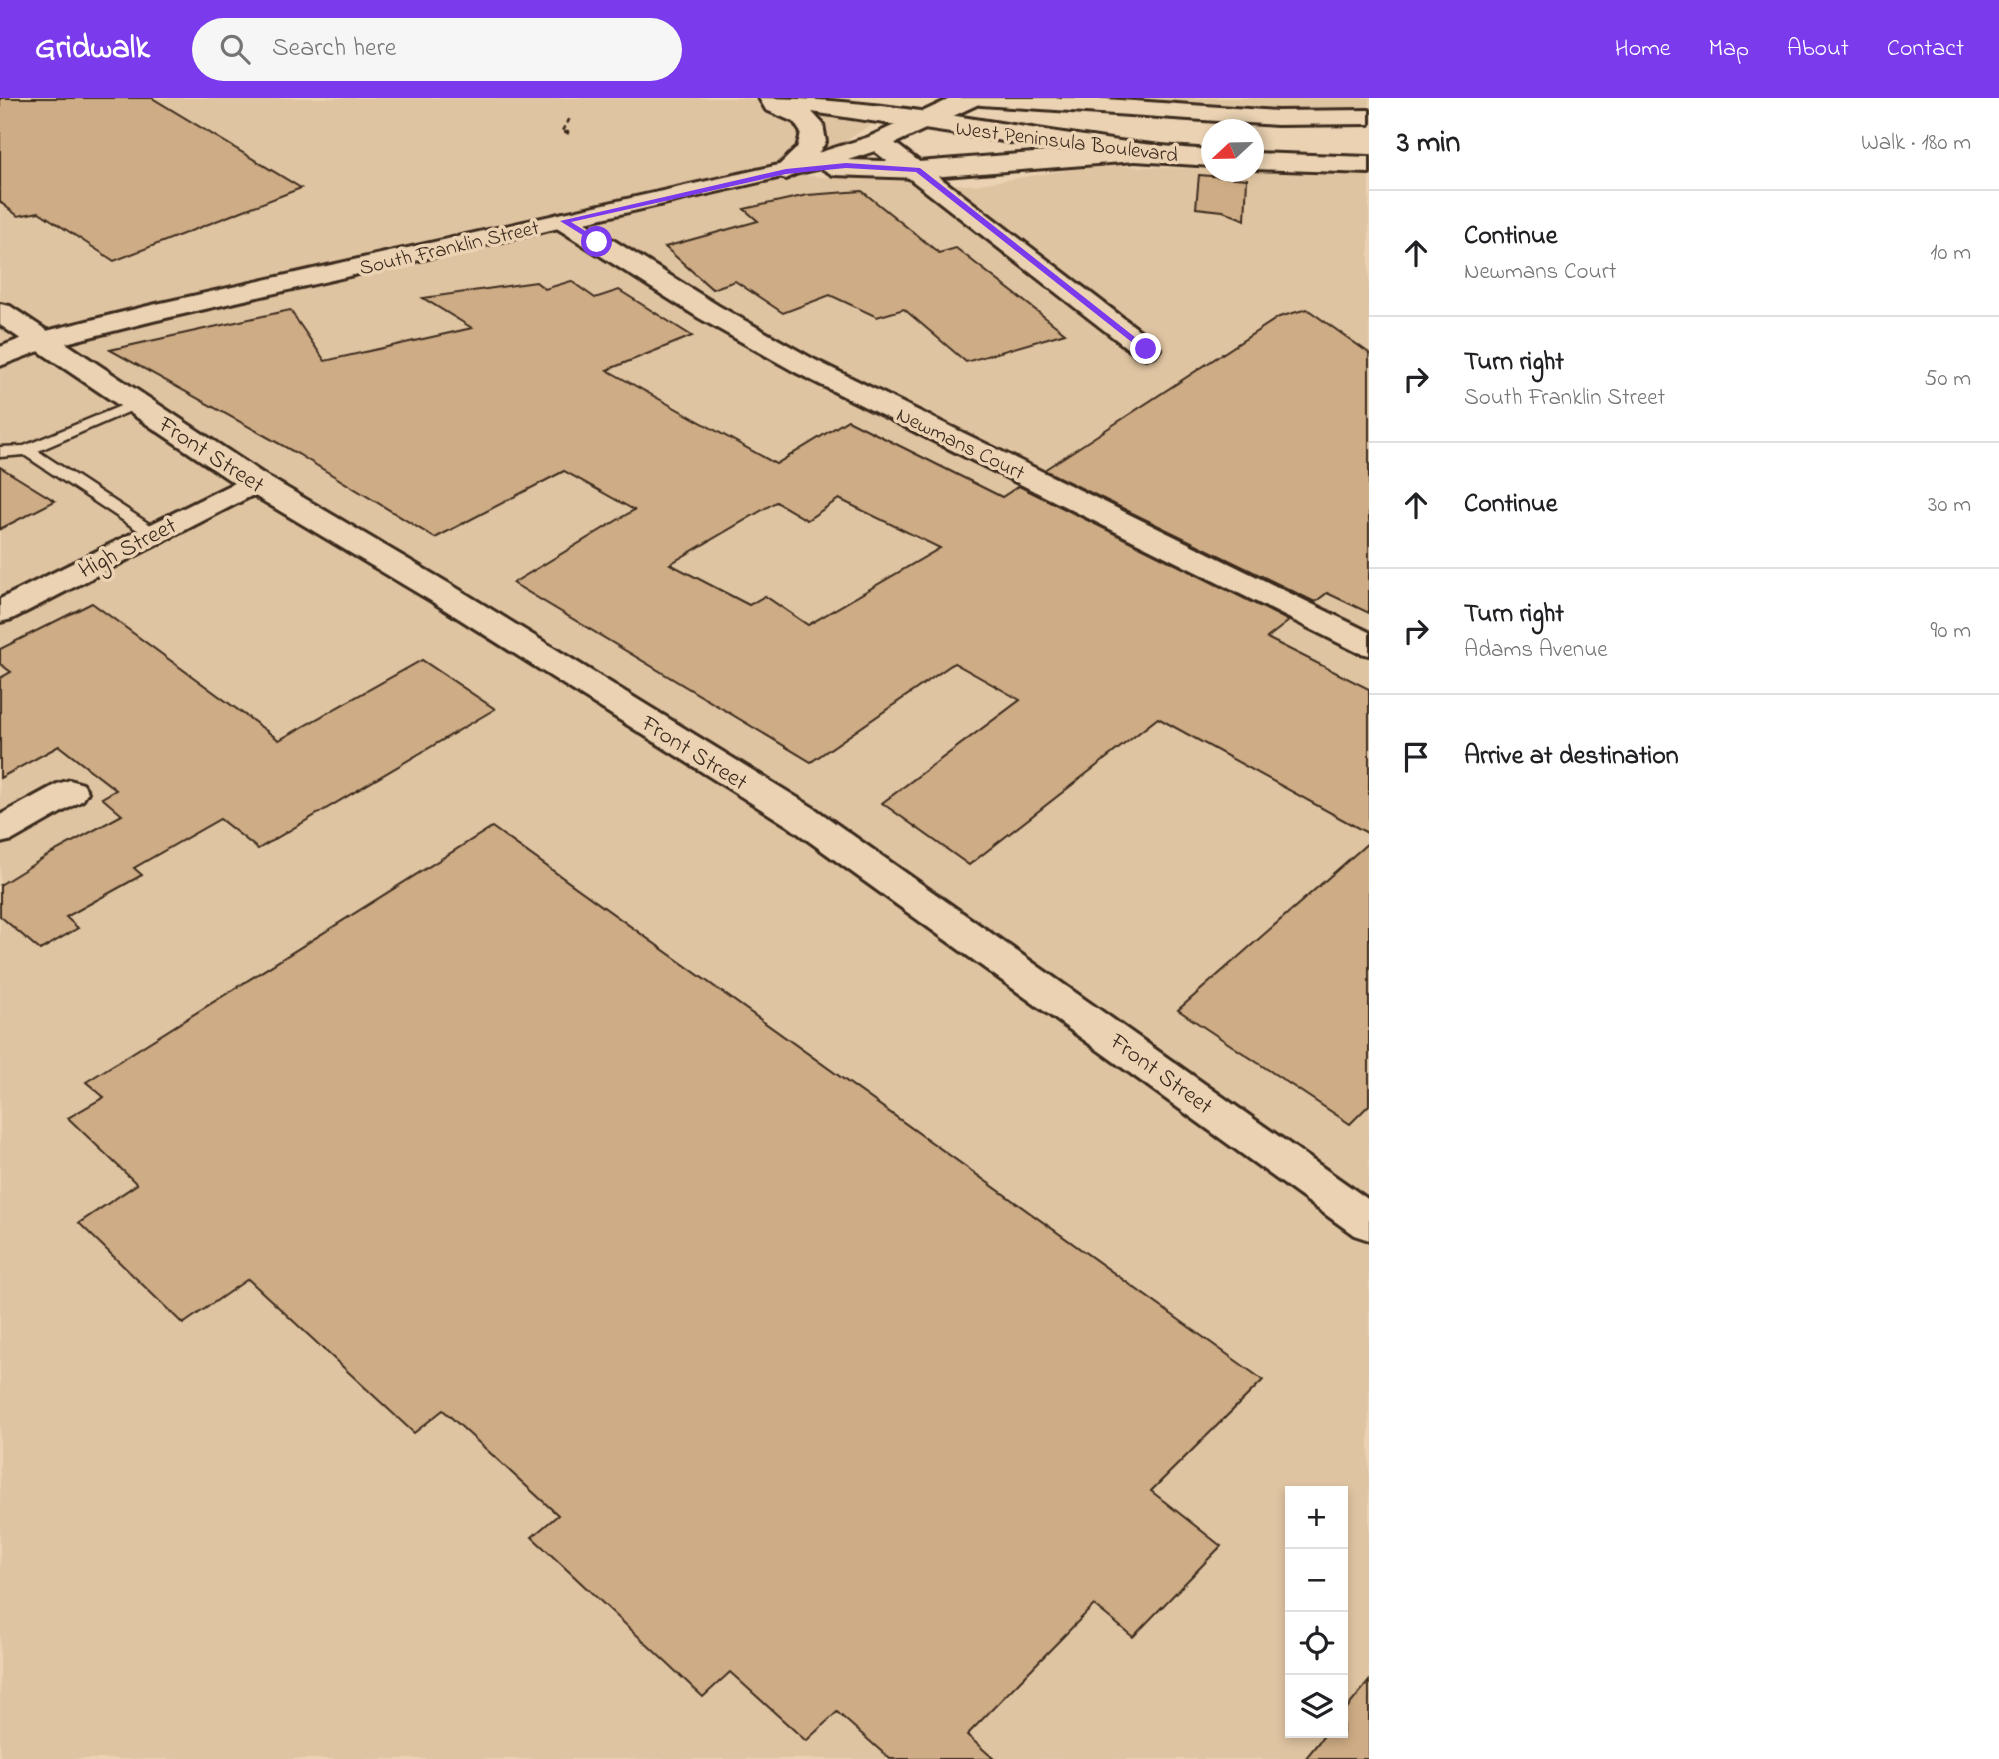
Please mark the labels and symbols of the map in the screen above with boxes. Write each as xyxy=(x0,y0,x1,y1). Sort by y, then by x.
street label: West Peninsula Boulevard xyxy=(954,114,1180,172)
north arrow xyxy=(1201,119,1264,182)
street label: South Franklin Street xyxy=(357,214,542,284)
route start xyxy=(581,226,612,257)
route end xyxy=(1130,333,1161,364)
street label: Newmans Court xyxy=(891,401,1029,489)
street label: Front Street xyxy=(150,408,270,503)
street label: High Street xyxy=(73,510,183,589)
street label: Front Street xyxy=(633,707,754,801)
street label: Front Street xyxy=(1101,1025,1219,1124)

